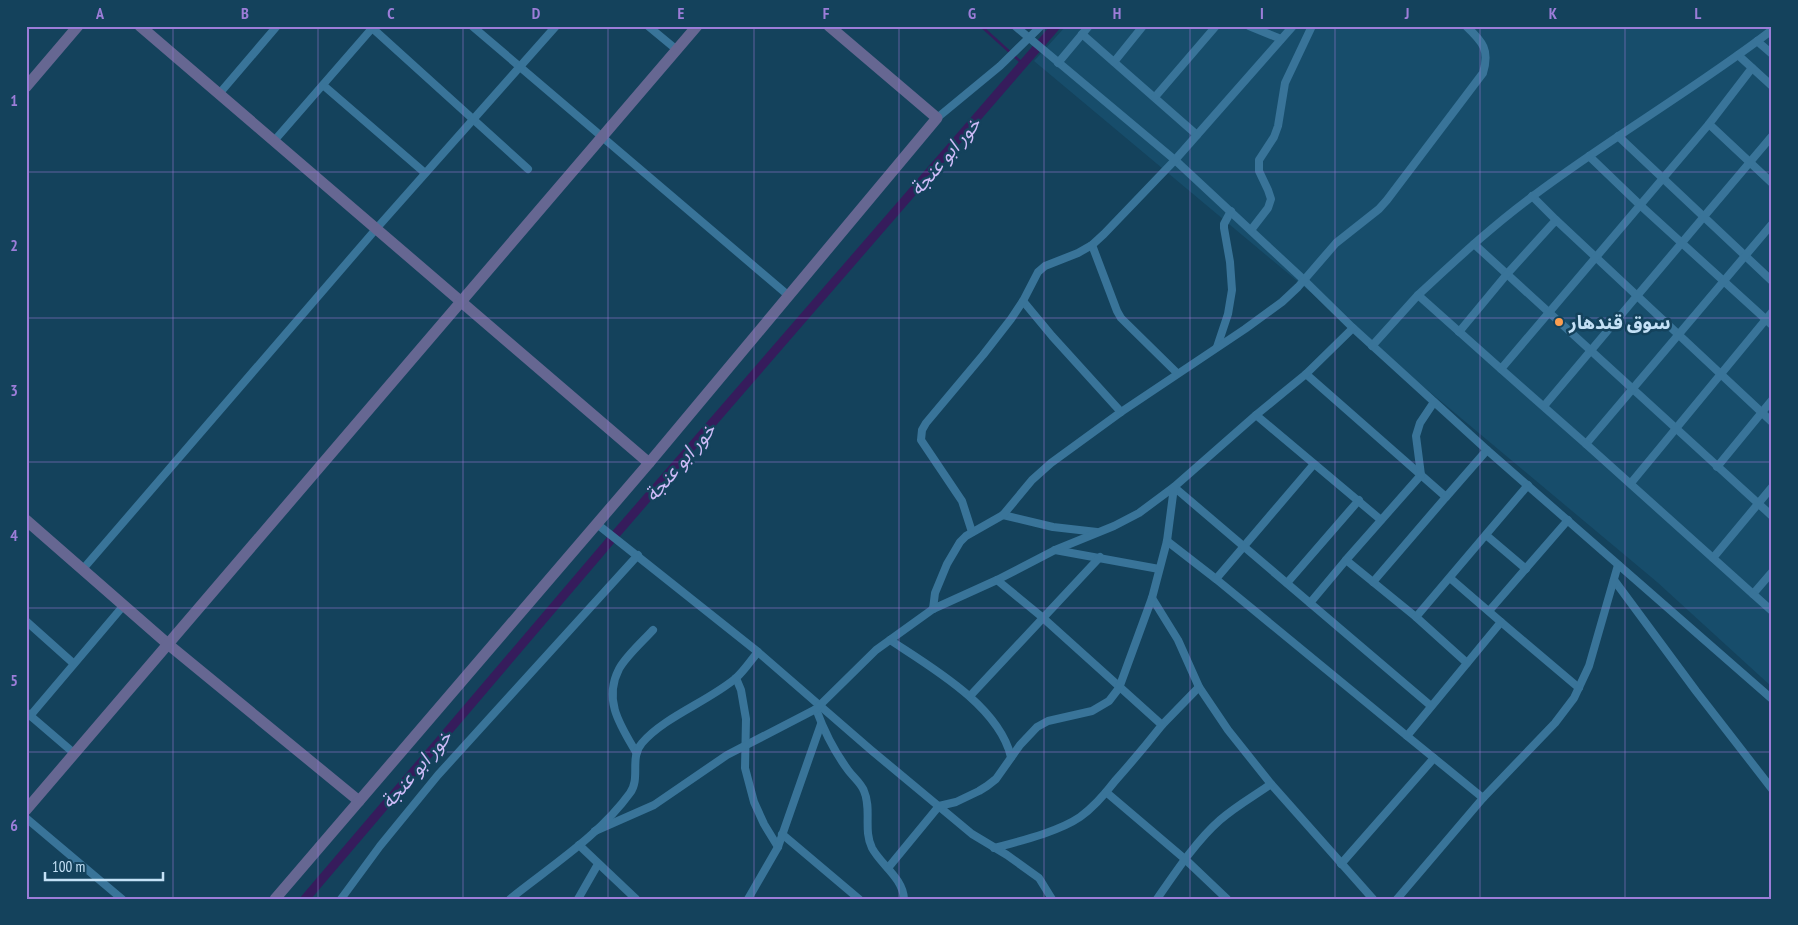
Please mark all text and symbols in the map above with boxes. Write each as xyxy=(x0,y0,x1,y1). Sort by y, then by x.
text: A xyxy=(95,3,105,23)
text: B xyxy=(241,3,249,23)
text: C xyxy=(387,3,395,23)
text: D xyxy=(532,3,541,23)
text: E xyxy=(678,3,685,23)
text: F xyxy=(823,3,830,23)
text: G xyxy=(968,3,976,23)
text: H xyxy=(1113,3,1121,23)
text: I xyxy=(1260,3,1264,23)
text: J xyxy=(1404,3,1409,23)
text: K xyxy=(1549,3,1558,23)
text: L xyxy=(1695,3,1702,23)
text: 1 xyxy=(10,90,18,110)
water label: خور ابو عنجة xyxy=(904,111,986,201)
text: 2 xyxy=(10,235,18,255)
place label: سوق قندهار xyxy=(1568,310,1670,334)
marker: سوق قندهار xyxy=(1553,316,1565,328)
text: 3 xyxy=(10,380,18,400)
water label: خور ابو عنجة xyxy=(639,417,721,507)
text: 4 xyxy=(10,525,18,545)
text: 5 xyxy=(10,670,18,690)
water label: خور ابو عنجة xyxy=(375,724,457,814)
text: 6 xyxy=(10,815,18,835)
scale bar xyxy=(45,850,162,882)
text: 100 m xyxy=(52,857,85,876)

